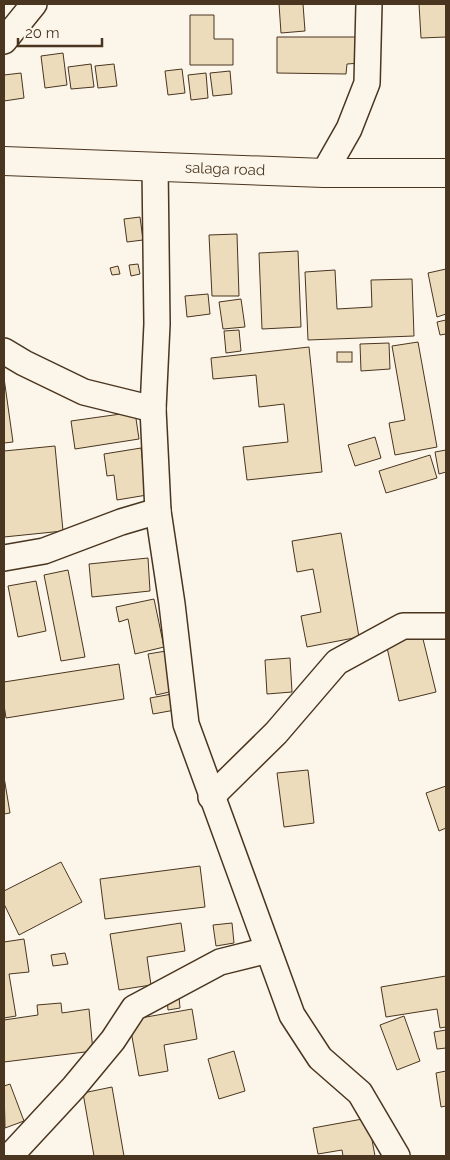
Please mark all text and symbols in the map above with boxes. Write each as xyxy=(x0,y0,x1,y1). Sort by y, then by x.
scale bar xyxy=(18,15,101,47)
text: 20 m xyxy=(25,24,60,42)
street label: salaga road xyxy=(185,159,265,179)

